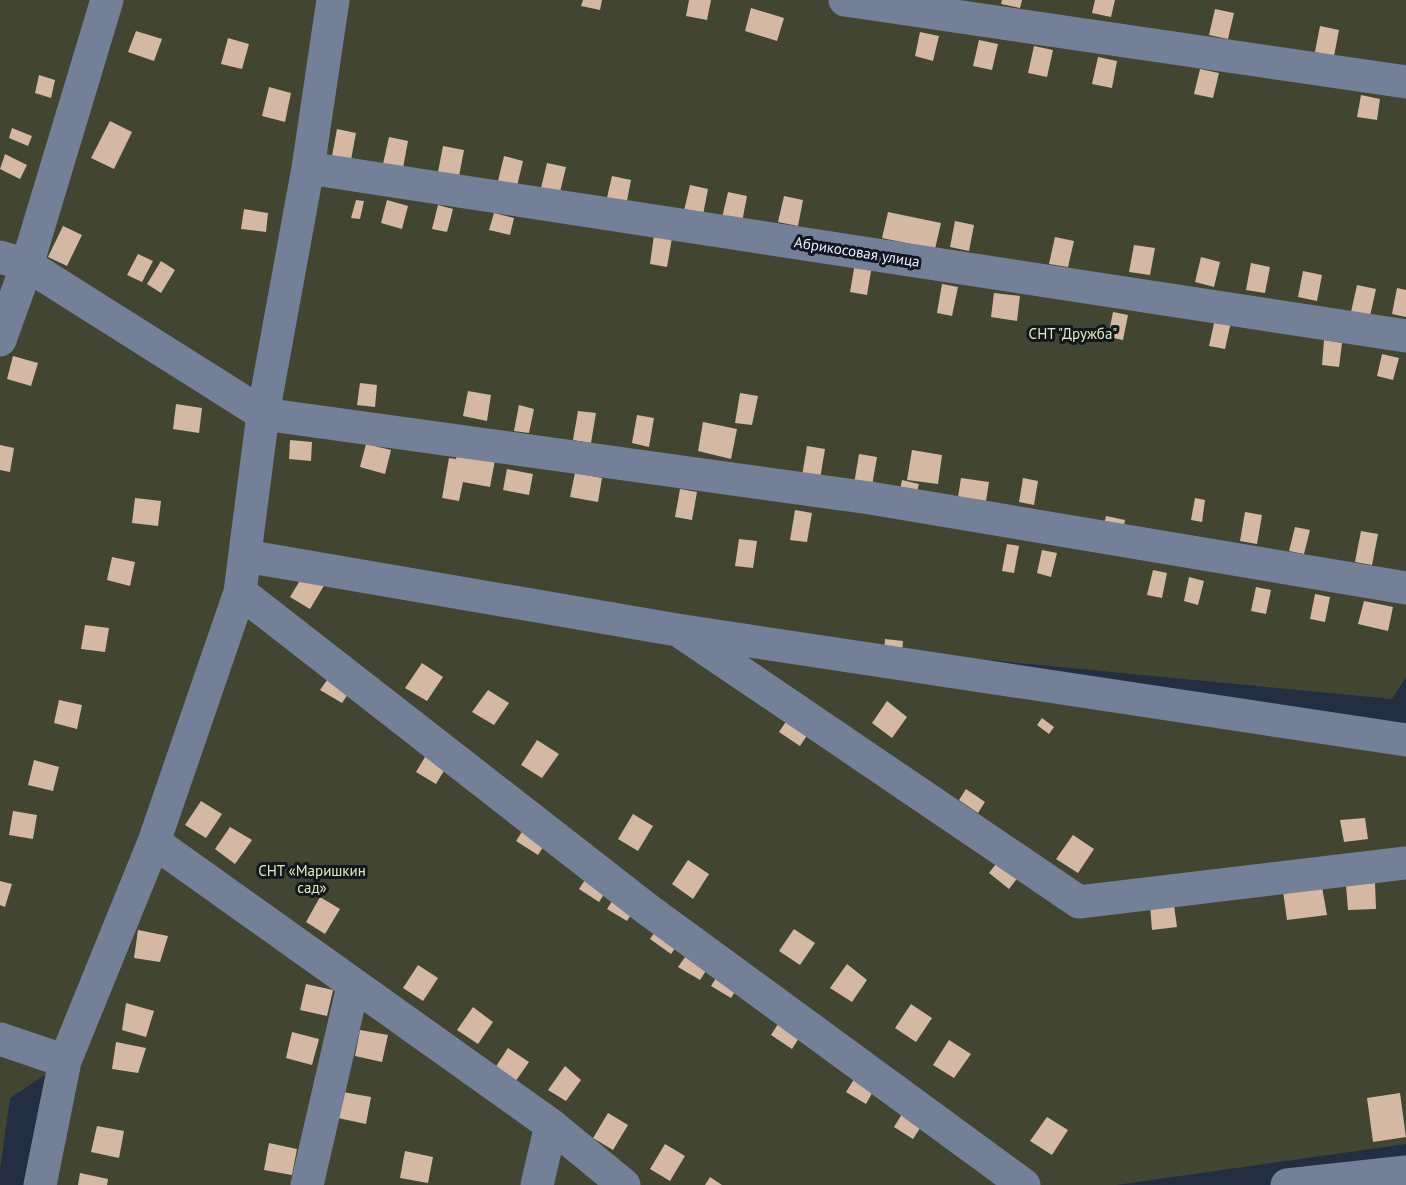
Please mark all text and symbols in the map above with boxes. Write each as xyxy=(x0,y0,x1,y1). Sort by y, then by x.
street label: Абрикосовая улица xyxy=(793,232,921,271)
park label: СНТ "Дружба" xyxy=(1029,324,1117,343)
park label: СНТ «Маришкин сад» xyxy=(258,861,366,897)

